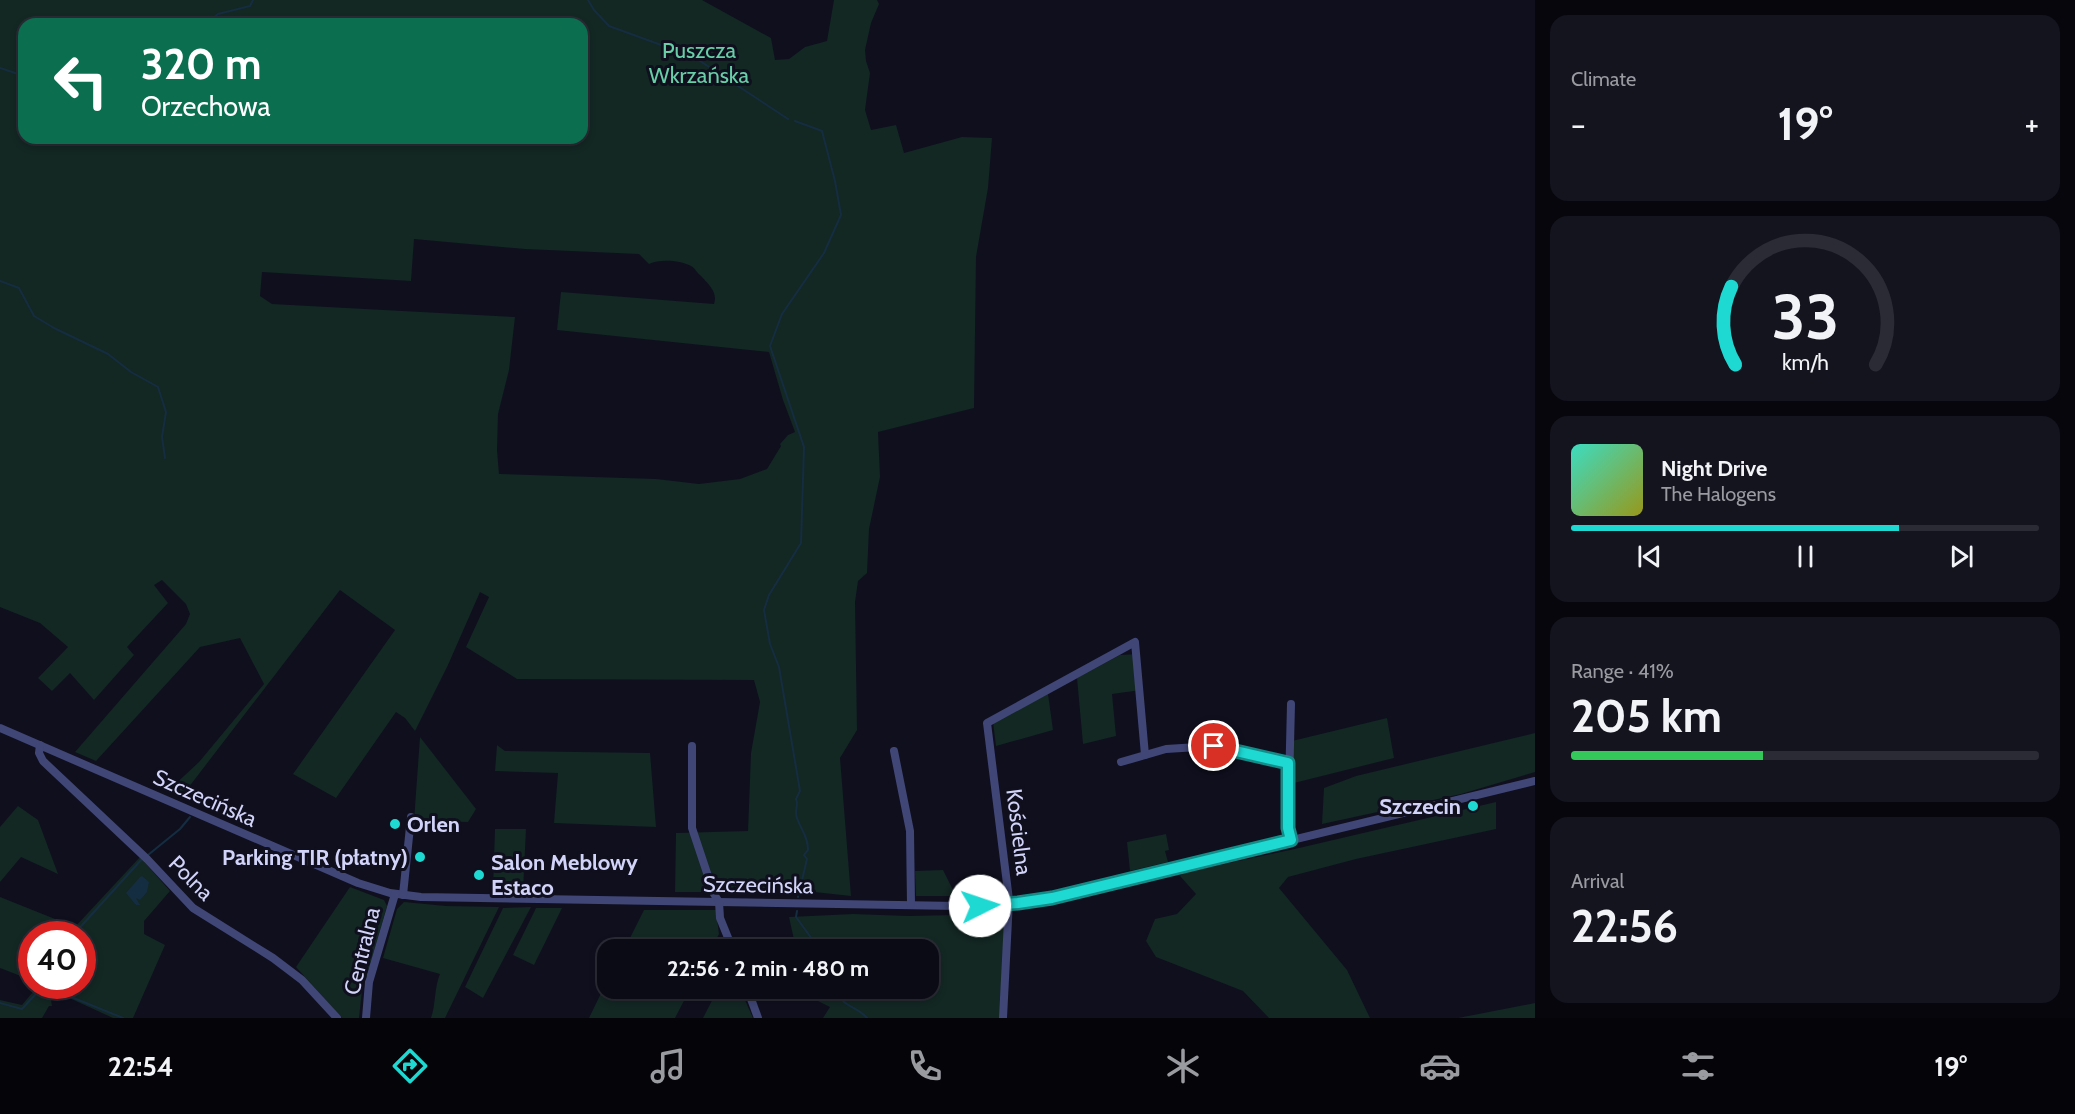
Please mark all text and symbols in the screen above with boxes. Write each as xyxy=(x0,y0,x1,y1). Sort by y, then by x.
park label: Puszcza Wkrzańska xyxy=(649,37,750,89)
text: 320 m xyxy=(141,38,261,90)
icon: left xyxy=(42,42,120,120)
text: Climate xyxy=(1571,67,1636,91)
text: Orzechowa xyxy=(141,90,270,123)
text: 19° xyxy=(1778,97,1832,151)
text: − xyxy=(1571,104,1586,144)
text: + xyxy=(2024,104,2039,144)
text: 33 xyxy=(1771,280,1839,356)
text: km/h xyxy=(1782,350,1828,376)
text: Night Drive xyxy=(1661,455,1767,482)
text: The Halogens xyxy=(1661,482,1776,506)
icon: previous xyxy=(1633,540,1666,573)
icon: pause xyxy=(1789,540,1822,573)
icon: next xyxy=(1945,540,1978,573)
text: Range · 41% xyxy=(1571,659,1674,683)
text: 205 km xyxy=(1571,689,1722,743)
pin xyxy=(1188,720,1239,771)
icon: arrive xyxy=(1197,729,1230,762)
street label: Szczecińska xyxy=(149,763,261,833)
street label: Kościelna xyxy=(1000,787,1038,877)
place label: Szczecin xyxy=(1379,793,1461,820)
marker: Szczecin xyxy=(1466,799,1480,813)
place label: Orlen xyxy=(407,811,460,838)
marker: Orlen xyxy=(388,817,402,831)
place label: Parking TIR (płatny) xyxy=(222,844,408,871)
place label: Salon Meblowy Estaco xyxy=(491,849,638,901)
street label: Polna xyxy=(163,850,219,906)
marker: Parking TIR (płatny) xyxy=(413,850,427,864)
marker: Salon Meblowy Estaco xyxy=(472,868,486,882)
text: Arrival xyxy=(1571,869,1624,893)
street label: Szczecińska xyxy=(703,871,814,899)
position arrow xyxy=(948,874,1012,938)
text: 22:56 xyxy=(1571,899,1678,953)
street label: Centralna xyxy=(338,904,386,998)
speed limit sign: 40 xyxy=(18,921,96,999)
text: 22:56 · 2 min · 480 m xyxy=(667,955,869,982)
icon: directions xyxy=(389,1045,431,1087)
icon: music xyxy=(647,1045,689,1087)
icon: phone xyxy=(904,1045,946,1087)
icon: climate xyxy=(1162,1045,1204,1087)
icon: car xyxy=(1419,1045,1461,1087)
icon: filters xyxy=(1677,1045,1719,1087)
text: 22:54 xyxy=(108,1050,174,1083)
text: 19° xyxy=(1934,1050,1967,1083)

